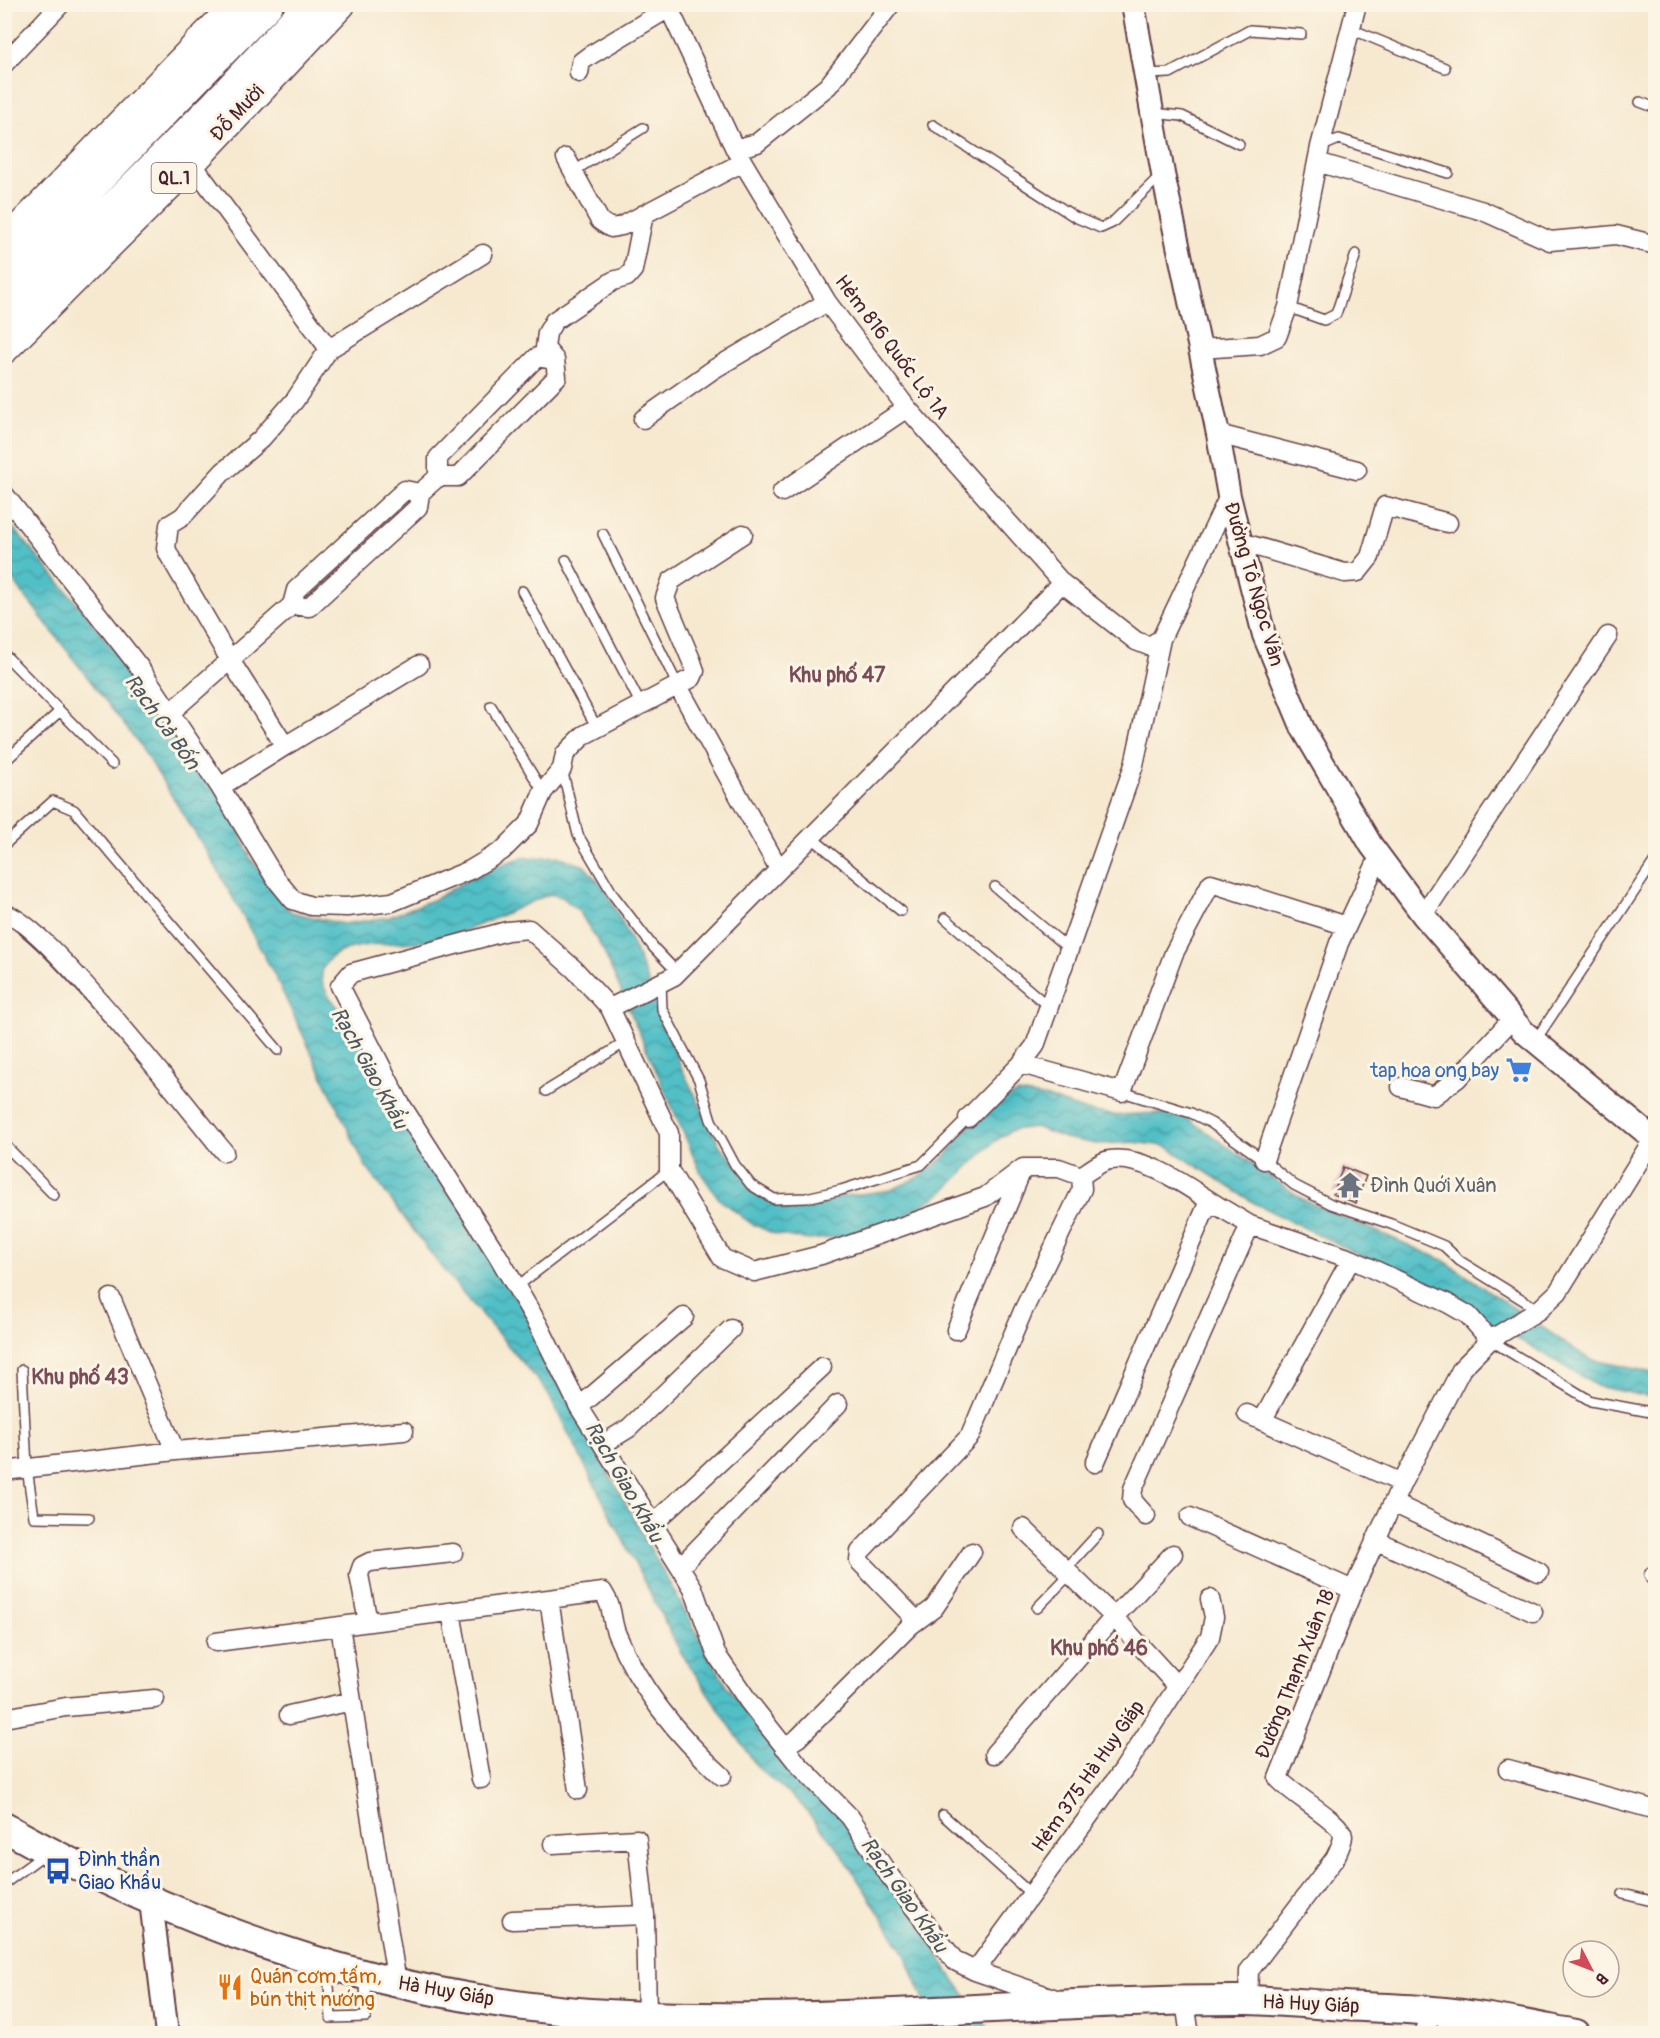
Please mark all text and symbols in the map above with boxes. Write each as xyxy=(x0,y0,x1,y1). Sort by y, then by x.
street label: Đỗ Mười xyxy=(205,79,269,147)
road number: QL.1 xyxy=(152,163,196,193)
street label: Hẻm 816 Quốc Lộ 1A xyxy=(830,270,954,424)
street label: Đường Tô Ngọc Vân xyxy=(1219,499,1289,669)
district label: Khu phố 47 xyxy=(789,661,886,689)
water label: Rạch Cả Bốn xyxy=(118,669,206,776)
water label: Rạch Giao Khẩu xyxy=(324,1002,415,1135)
supermarket icon: tap hoa ong bay xyxy=(1504,1055,1534,1085)
place label: tap hoa ong bay xyxy=(1369,1058,1499,1083)
temple icon: Đình Quới Xuân xyxy=(1335,1170,1365,1200)
place label: Đình Quới Xuân xyxy=(1370,1173,1497,1198)
district label: Khu phố 43 xyxy=(31,1363,129,1391)
water label: Rạch Giao Khẩu xyxy=(579,1416,671,1548)
street label: Đường Thạnh Xuân 18 xyxy=(1250,1586,1340,1762)
district label: Khu phố 46 xyxy=(1050,1634,1148,1662)
street label: Hẻm 375 Hà Huy Giáp xyxy=(1026,1695,1150,1857)
water label: Rạch Giao Khẩu xyxy=(854,1831,955,1959)
place label: Đình thần Giao Khẩu xyxy=(78,1847,161,1895)
bus stop icon: Đình thần Giao Khẩu xyxy=(43,1856,73,1886)
north arrow xyxy=(1561,1939,1621,1999)
place label: Quán cơm tấm, bún thịt nướng xyxy=(250,1964,382,2012)
text: B xyxy=(1591,1968,1612,1988)
street label: Hà Huy Giáp xyxy=(396,1970,496,2012)
restaurant icon: Quán cơm tấm, bún thịt nướng xyxy=(215,1972,245,2002)
street label: Hà Huy Giáp xyxy=(1262,1989,1360,2019)

